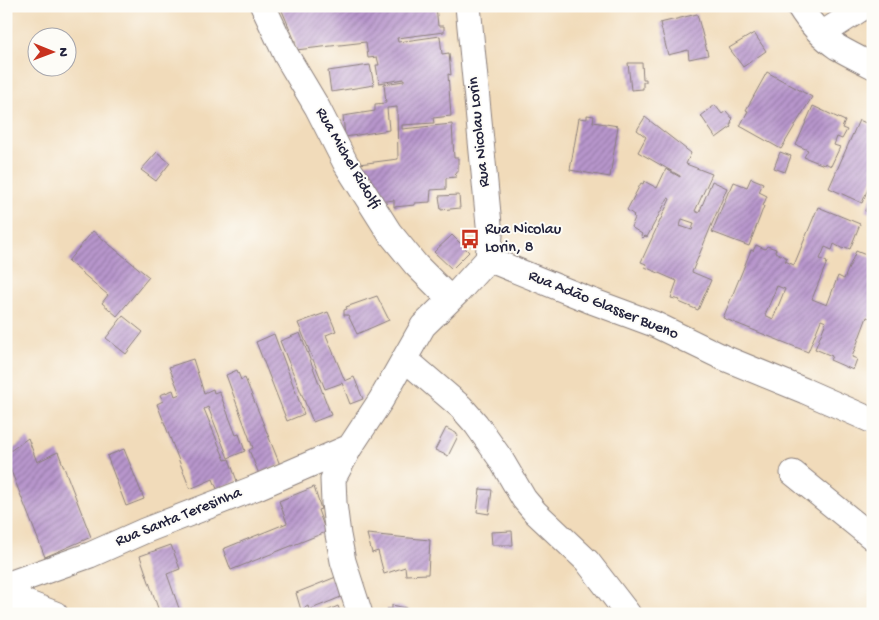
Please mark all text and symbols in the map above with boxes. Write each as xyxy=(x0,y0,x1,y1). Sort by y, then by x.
north arrow xyxy=(28,28,78,78)
text: N xyxy=(54,47,71,57)
street label: Rua Nicolau Lorin xyxy=(465,76,495,188)
street label: Rua Michel Ridolfi xyxy=(310,105,384,213)
place label: Rua Nicolau Lorin, 8 xyxy=(485,221,562,258)
bus stop icon: Rua Nicolau Lorin, 8 xyxy=(459,228,481,250)
street label: Rua Adão Glasser Bueno xyxy=(525,267,681,345)
street label: Rua Santa Teresinha xyxy=(113,484,246,552)

